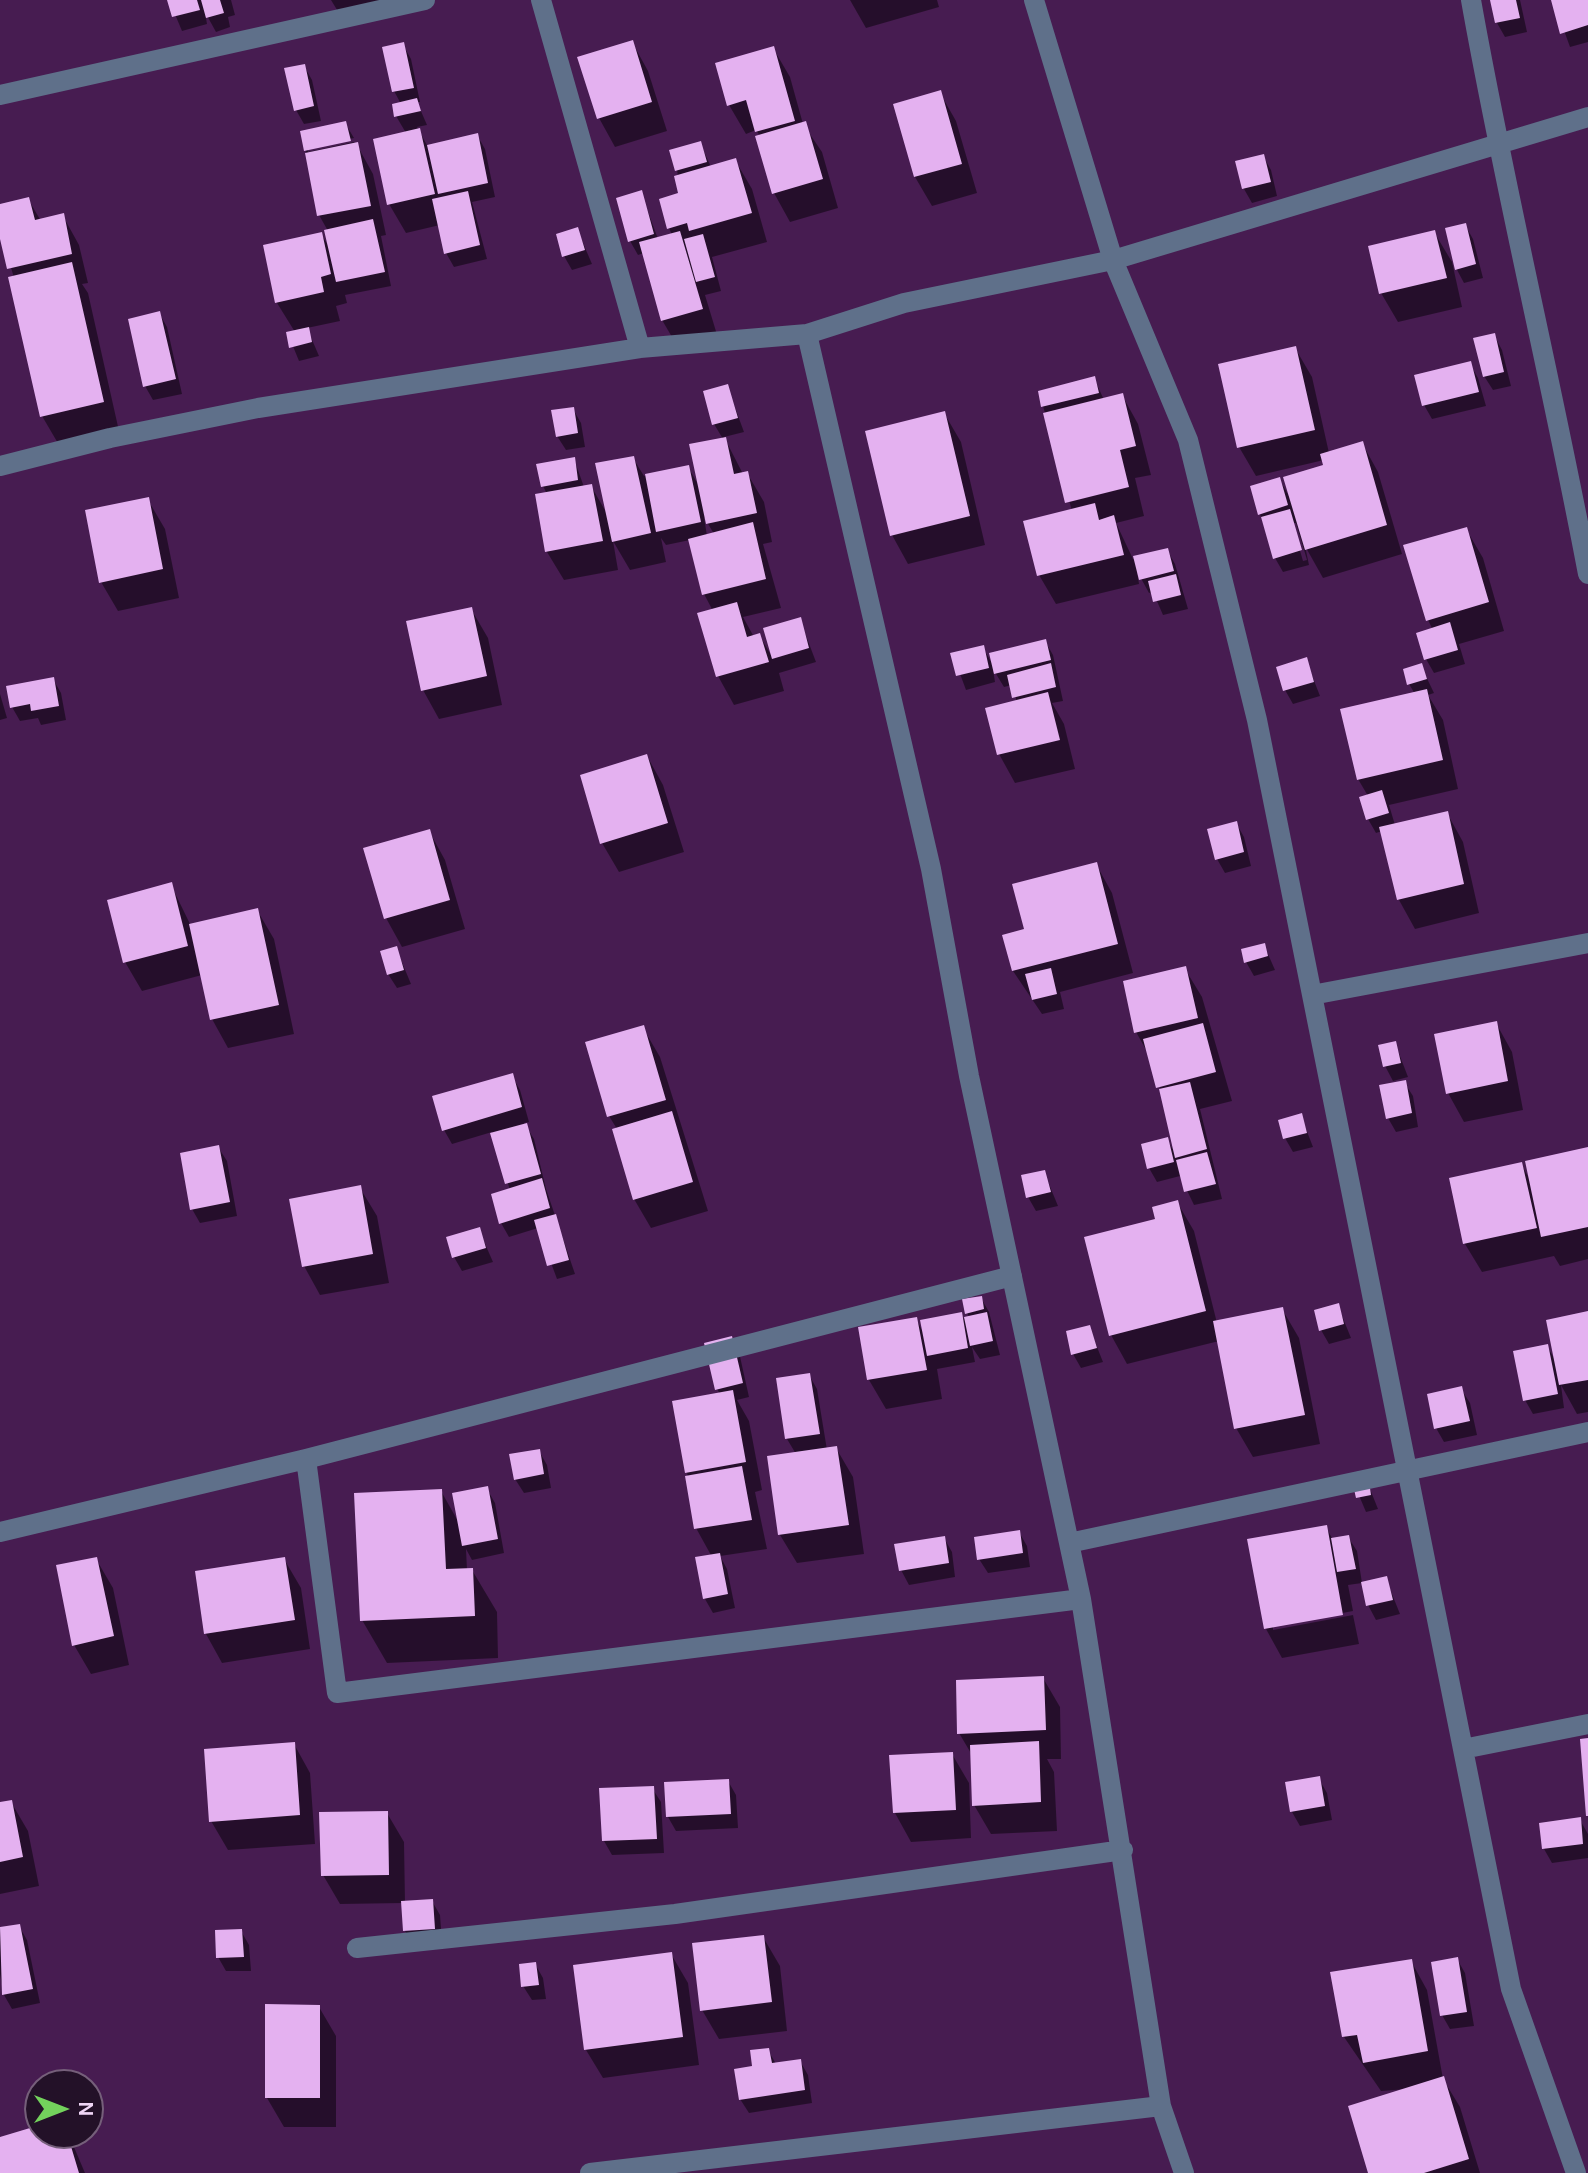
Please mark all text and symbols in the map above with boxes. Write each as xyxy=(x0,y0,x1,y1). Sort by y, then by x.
north arrow xyxy=(24,2069,104,2149)
text: N xyxy=(73,2101,99,2117)

